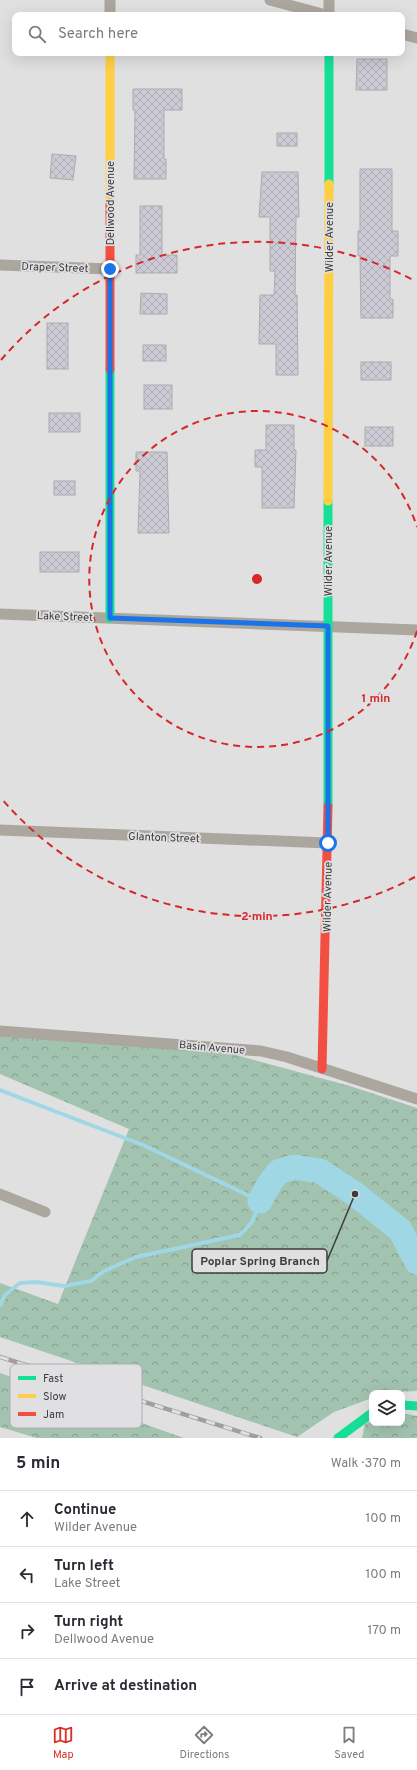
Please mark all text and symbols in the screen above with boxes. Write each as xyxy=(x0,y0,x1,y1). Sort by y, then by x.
search box xyxy=(12,12,405,56)
icon: search xyxy=(26,23,48,45)
text: Search here xyxy=(58,25,138,44)
street label: Dellwood Avenue xyxy=(104,161,118,245)
street label: Wilder Avenue xyxy=(323,202,337,272)
street label: Draper Street xyxy=(21,260,89,276)
route end xyxy=(101,260,119,278)
street label: Wilder Avenue xyxy=(322,526,336,596)
centre of rings xyxy=(250,572,264,586)
street label: Lake Street xyxy=(37,609,93,625)
text: 1 min xyxy=(362,691,390,707)
street label: Glanton Street xyxy=(128,830,200,846)
route start xyxy=(319,834,337,852)
street label: Wilder Avenue xyxy=(320,862,336,932)
text: 2 min xyxy=(241,909,273,925)
street label: Basin Avenue xyxy=(178,1038,246,1058)
callout: Poplar Spring Branch xyxy=(192,1249,327,1273)
text: Poplar Spring Branch xyxy=(200,1254,320,1270)
legend xyxy=(10,1364,142,1428)
text: Fast xyxy=(43,1372,63,1386)
text: Slow xyxy=(43,1390,66,1404)
map controls xyxy=(369,1390,405,1426)
button: layers xyxy=(369,1390,405,1426)
text: Jam xyxy=(43,1408,64,1422)
text: 5 min xyxy=(16,1453,60,1475)
text: Walk · 370 m xyxy=(331,1456,401,1472)
text: Continue xyxy=(54,1501,116,1520)
icon: ahead xyxy=(16,1508,38,1530)
text: 100 m xyxy=(365,1511,401,1527)
text: Wilder Avenue xyxy=(54,1520,137,1536)
text: Turn left xyxy=(54,1557,114,1576)
icon: left xyxy=(16,1564,38,1586)
text: 100 m xyxy=(365,1567,401,1583)
text: Lake Street xyxy=(54,1576,120,1592)
text: Turn right xyxy=(54,1613,123,1632)
icon: right xyxy=(16,1620,38,1642)
text: 170 m xyxy=(367,1623,401,1639)
text: Dellwood Avenue xyxy=(54,1632,154,1648)
icon: arrive xyxy=(16,1676,38,1698)
text: Arrive at destination xyxy=(54,1677,197,1696)
tab: Map xyxy=(52,1724,74,1762)
tab: Directions xyxy=(179,1724,229,1762)
tab: Saved xyxy=(334,1724,365,1762)

